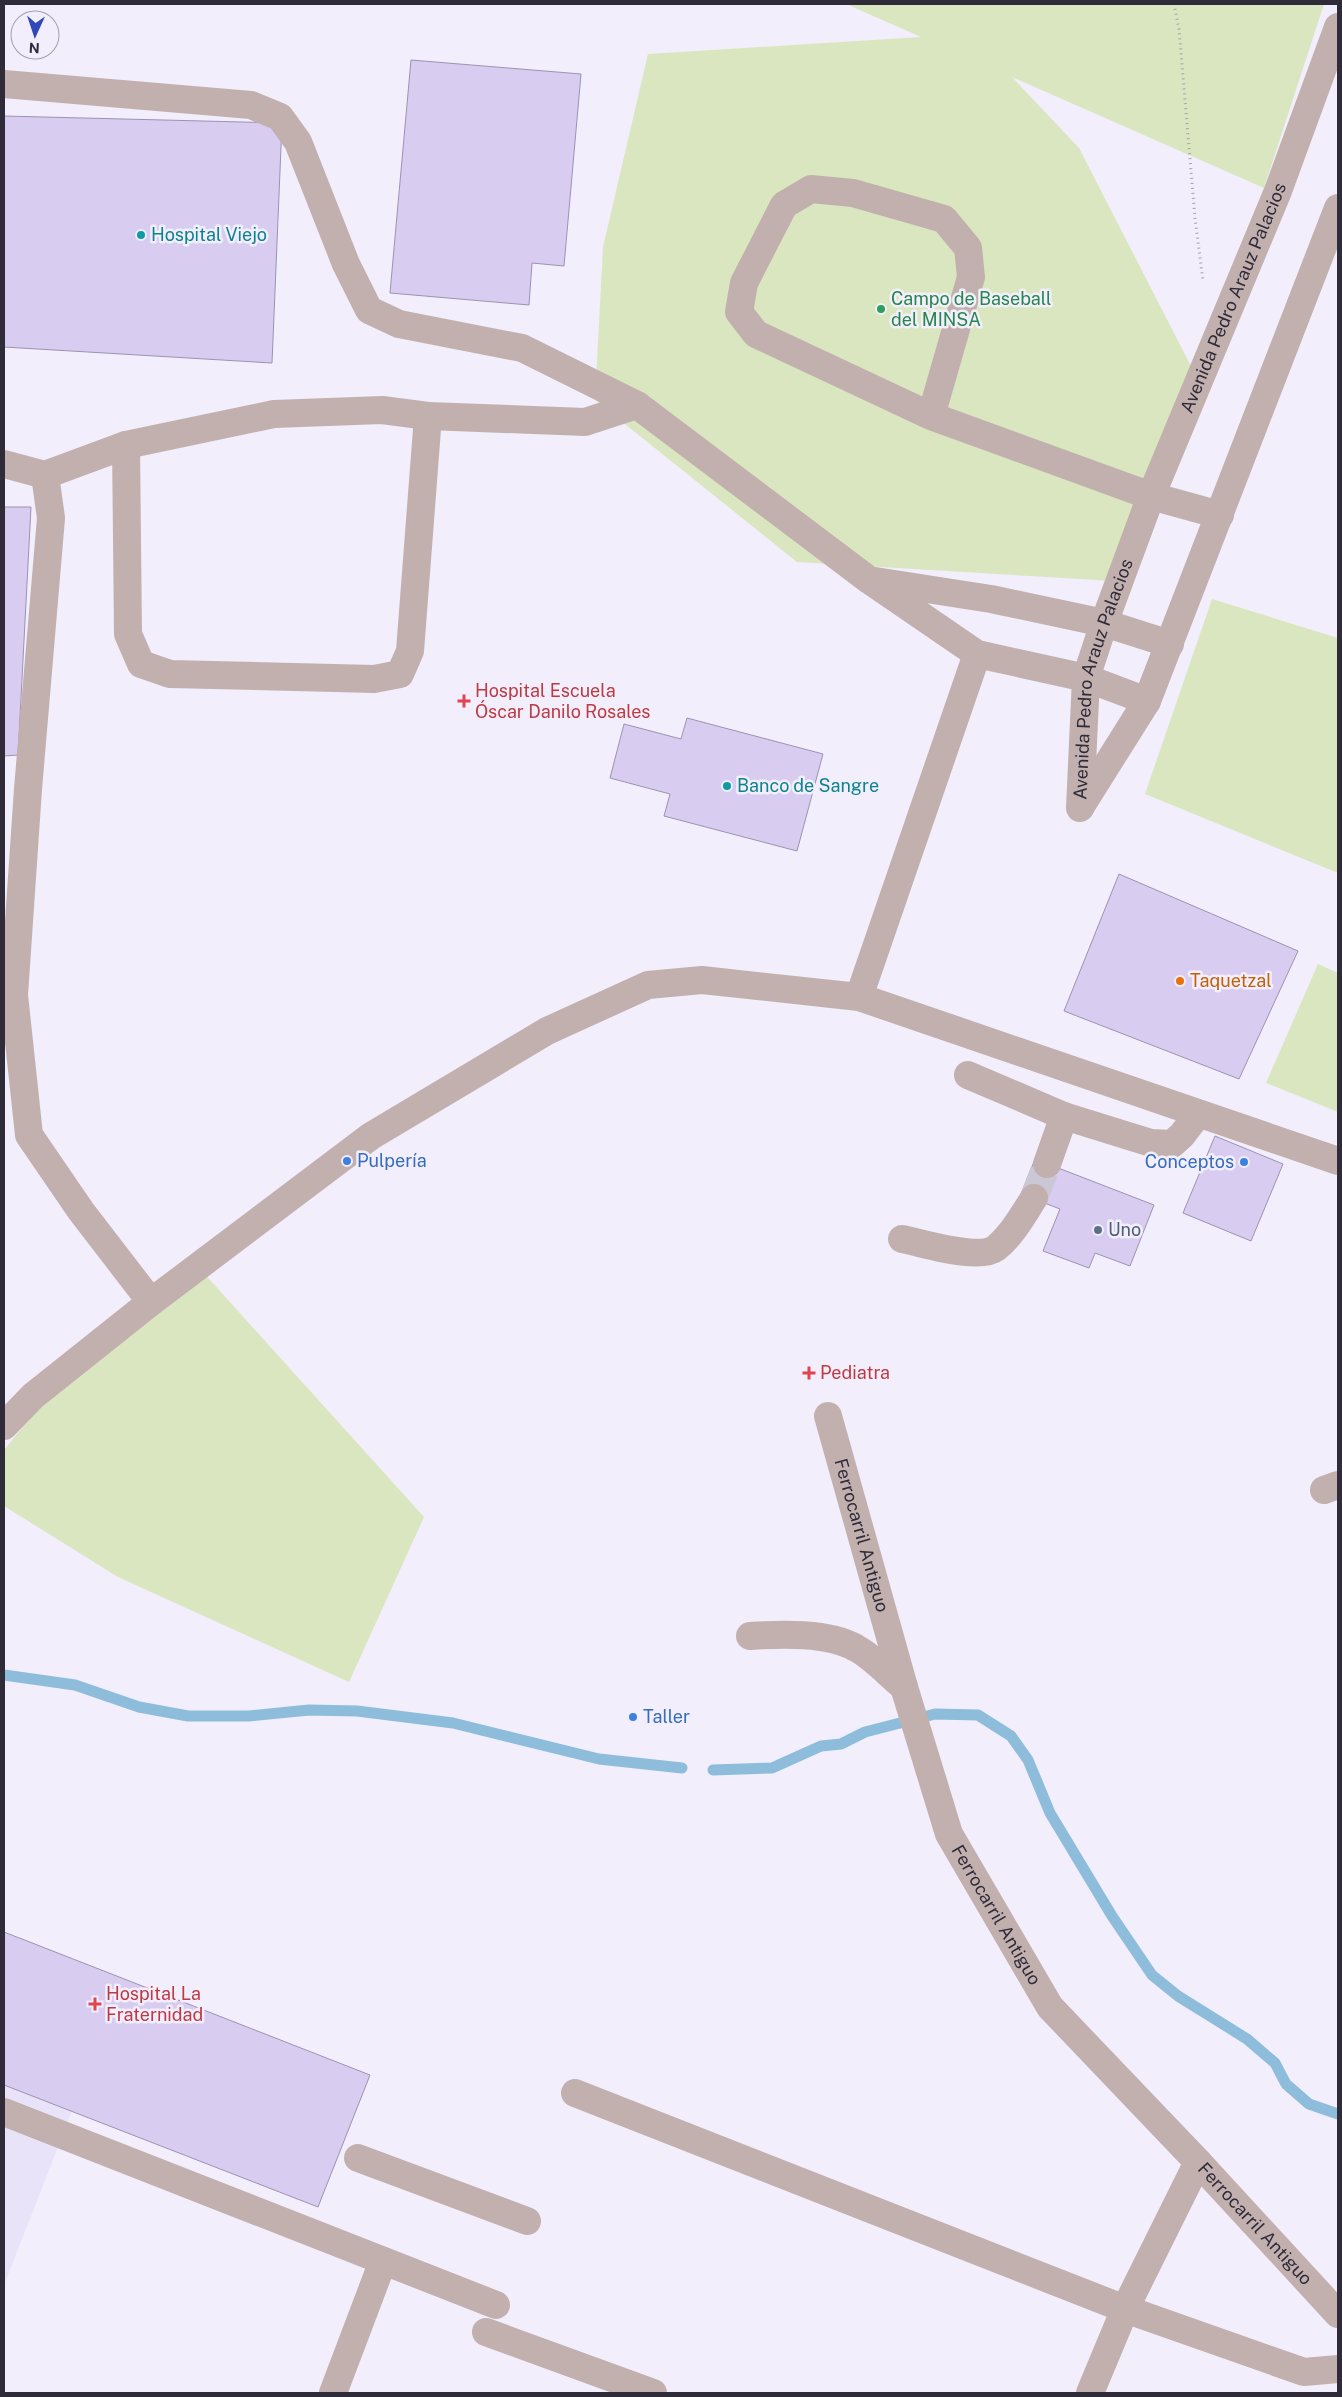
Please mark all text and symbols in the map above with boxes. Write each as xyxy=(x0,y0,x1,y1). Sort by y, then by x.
north arrow xyxy=(10,10,60,60)
text: N xyxy=(28,40,40,56)
street label: Avenida Pedro Arauz Palacios xyxy=(1176,180,1290,416)
place label: Hospital Viejo xyxy=(151,224,267,245)
marker: Hospital Viejo xyxy=(135,229,147,241)
place label: Campo de Baseball del MINSA xyxy=(891,288,1051,330)
marker: Campo de Baseball del MINSA xyxy=(875,303,887,315)
street label: Avenida Pedro Arauz Palacios xyxy=(1069,556,1137,800)
place label: Hospital Escuela Óscar Danilo Rosales xyxy=(475,680,650,722)
marker: Hospital Escuela Óscar Danilo Rosales xyxy=(457,694,471,708)
place label: Banco de Sangre xyxy=(737,775,879,796)
marker: Banco de Sangre xyxy=(721,780,733,792)
place label: Taquetzal xyxy=(1190,970,1272,991)
marker: Taquetzal xyxy=(1174,975,1186,987)
place label: Pulpería xyxy=(357,1150,427,1171)
place label: Conceptos xyxy=(1145,1151,1234,1172)
marker: Pulpería xyxy=(341,1155,353,1167)
marker: Conceptos xyxy=(1238,1156,1250,1168)
place label: Uno xyxy=(1108,1219,1141,1240)
marker: Uno xyxy=(1092,1224,1104,1236)
place label: Pediatra xyxy=(820,1362,890,1383)
marker: Pediatra xyxy=(802,1366,816,1380)
street label: Ferrocarril Antiguo xyxy=(830,1456,894,1615)
place label: Taller xyxy=(643,1706,690,1727)
marker: Taller xyxy=(627,1711,639,1723)
street label: Ferrocarril Antiguo xyxy=(948,1841,1046,1989)
place label: Hospital La Fraternidad xyxy=(106,1983,203,2025)
marker: Hospital La Fraternidad xyxy=(88,1997,102,2011)
street label: Ferrocarril Antiguo xyxy=(1194,2158,1317,2289)

